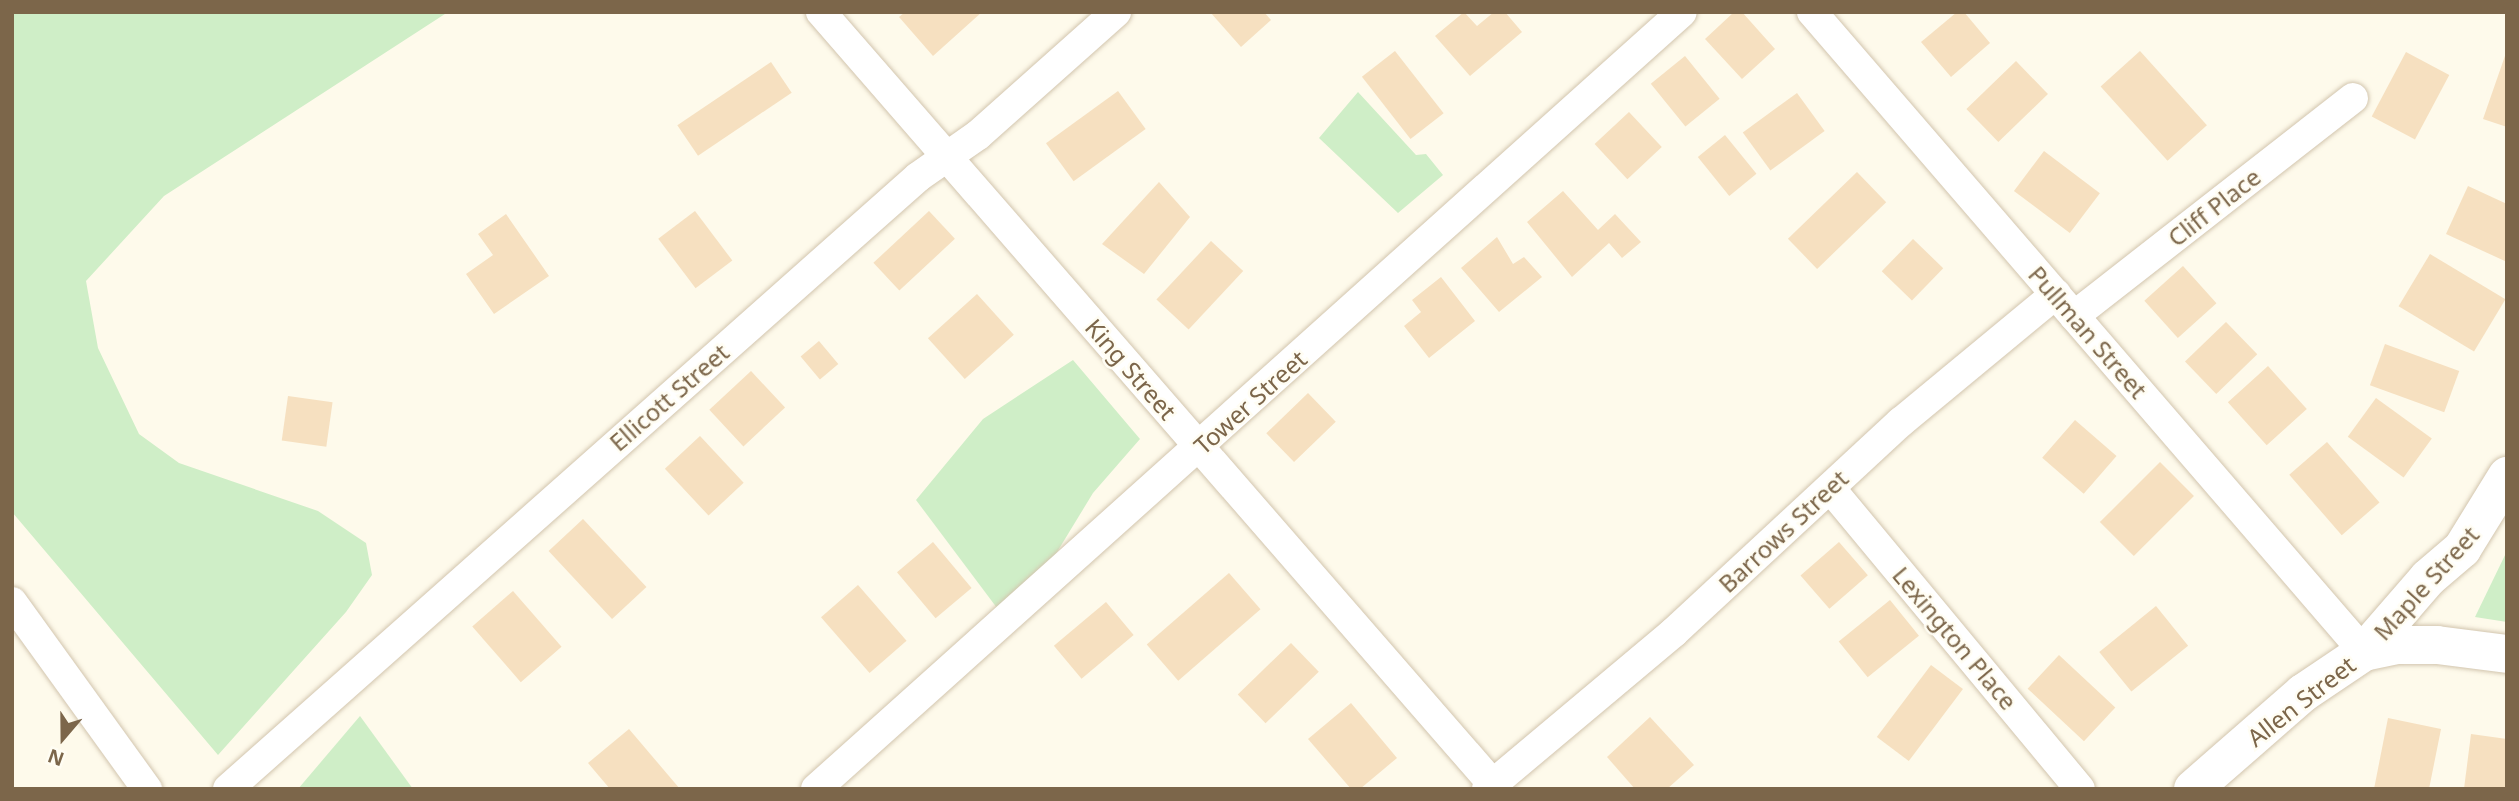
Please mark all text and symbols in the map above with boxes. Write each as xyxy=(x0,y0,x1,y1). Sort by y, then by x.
street label: Cliff Place xyxy=(2162,162,2266,252)
street label: Pullman Street xyxy=(2023,260,2153,404)
street label: King Street xyxy=(1079,313,1183,425)
street label: Ellicott Street xyxy=(604,337,734,457)
street label: Tower Street xyxy=(1188,344,1312,460)
street label: Barrows Street xyxy=(1712,464,1854,598)
street label: Maple Street xyxy=(2367,520,2485,646)
street label: Lexington Place xyxy=(1887,561,2023,715)
street label: Allen Street xyxy=(2241,650,2361,752)
north arrow xyxy=(28,703,98,773)
text: N xyxy=(44,743,68,773)

